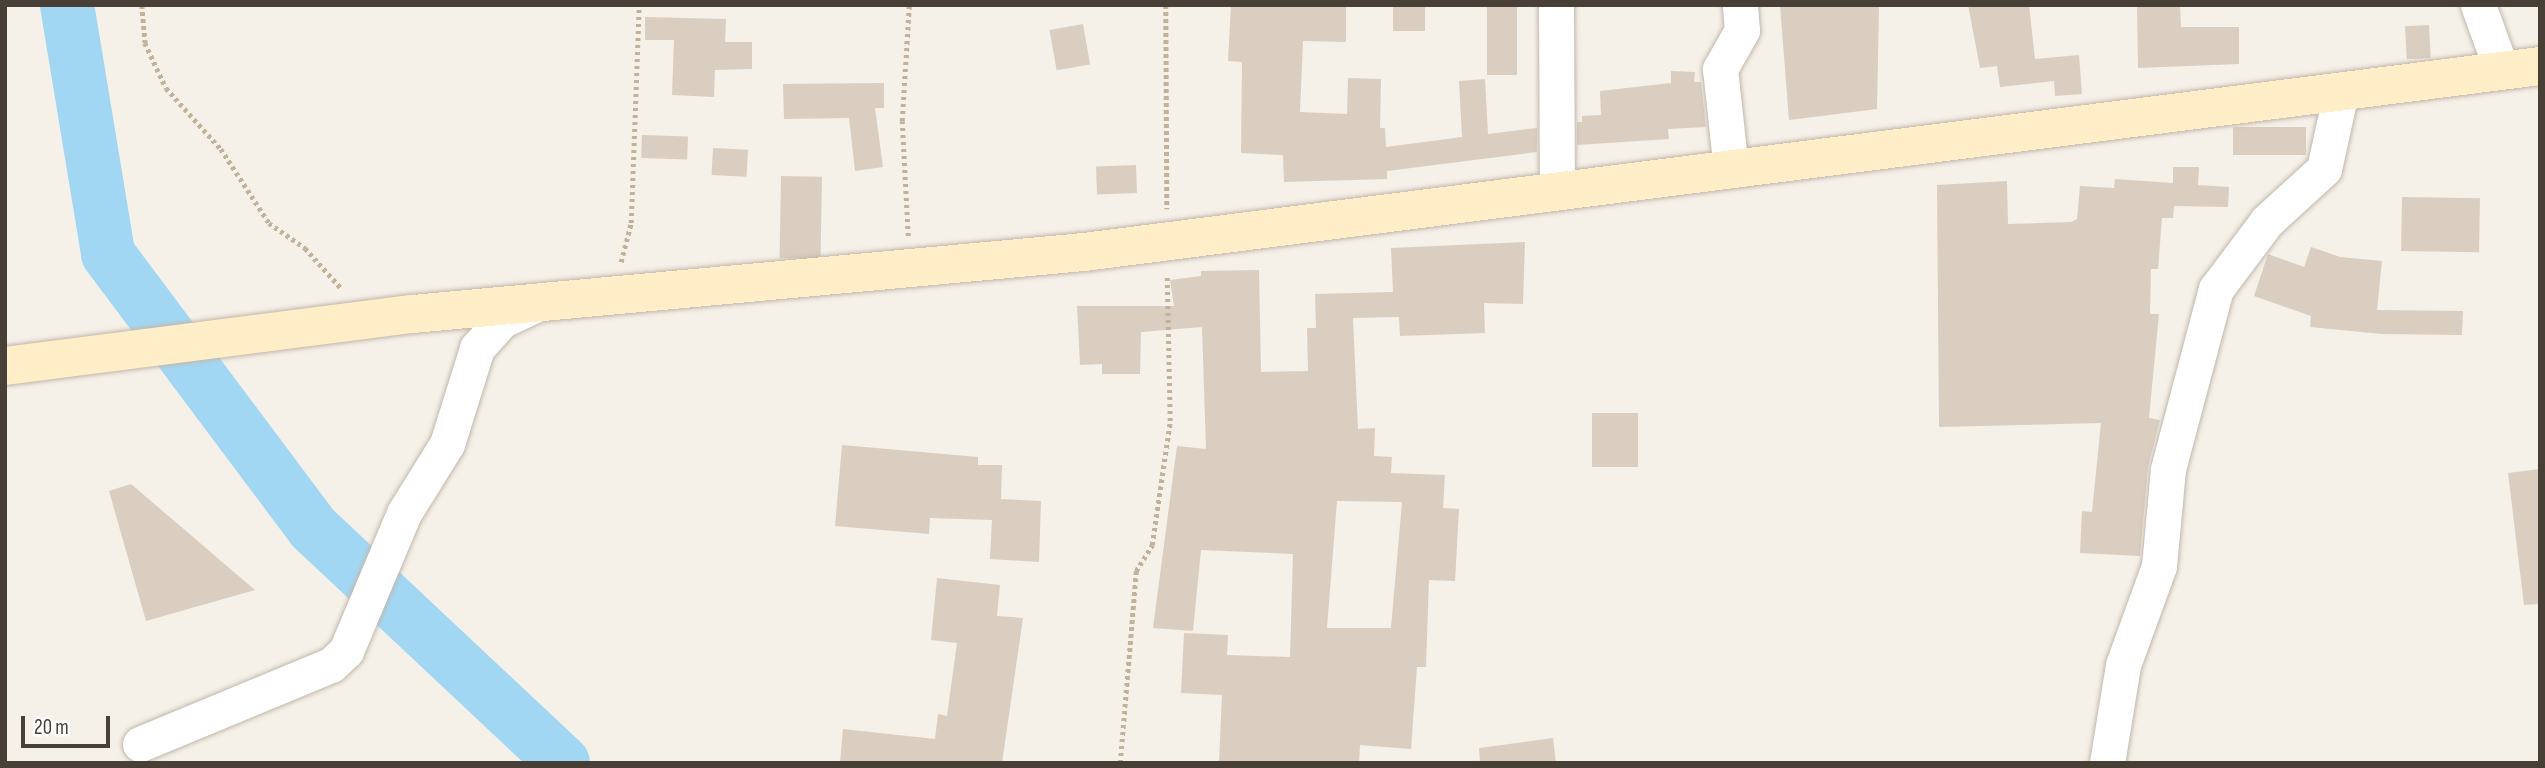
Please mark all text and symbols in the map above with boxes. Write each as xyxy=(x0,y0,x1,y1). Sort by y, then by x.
scale bar xyxy=(24,702,114,746)
text: 20 m xyxy=(34,715,69,740)

